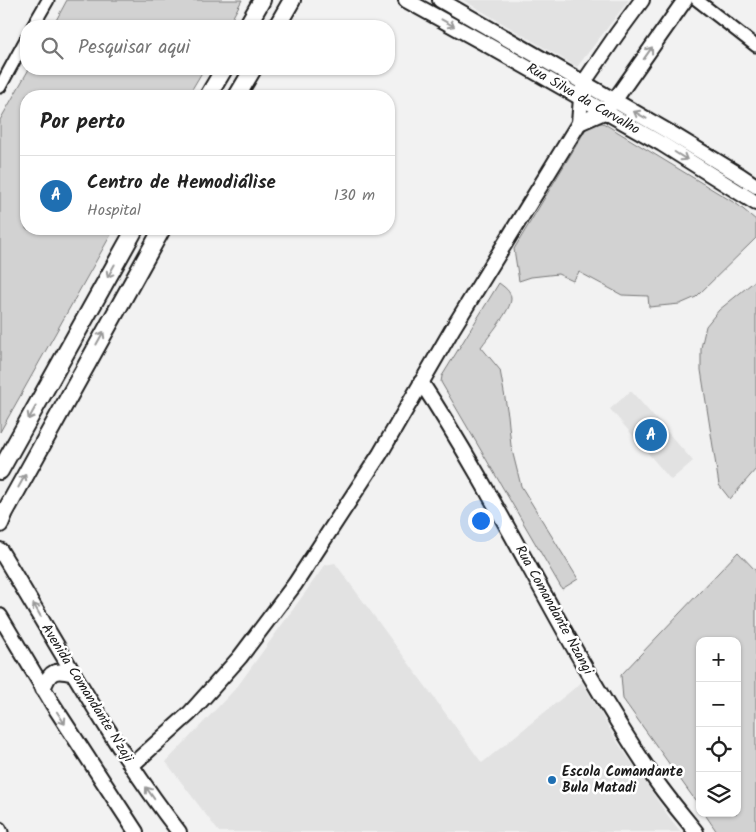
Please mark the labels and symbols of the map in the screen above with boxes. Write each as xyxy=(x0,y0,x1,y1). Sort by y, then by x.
one-way arrow xyxy=(441,19,455,29)
one-way arrow xyxy=(643,46,653,60)
street label: Rua Silva da Carvalho xyxy=(522,58,644,140)
one-way arrow xyxy=(633,110,647,120)
one-way arrow xyxy=(674,150,688,161)
one-way arrow xyxy=(106,264,116,279)
one-way arrow xyxy=(96,332,106,346)
one-way arrow xyxy=(27,406,37,421)
pin: A xyxy=(635,416,667,454)
one-way arrow xyxy=(17,473,27,488)
your location xyxy=(468,508,494,534)
street label: Rua Comandante Nzangi xyxy=(509,541,599,679)
one-way arrow xyxy=(31,604,41,618)
street label: Avenida Comandante N'zaji xyxy=(35,619,139,767)
one-way arrow xyxy=(56,711,67,725)
place label: Escola Comandante Bula Matadi xyxy=(562,761,683,799)
marker: Escola Comandante Bula Matadi xyxy=(546,774,558,786)
one-way arrow xyxy=(145,786,155,800)

